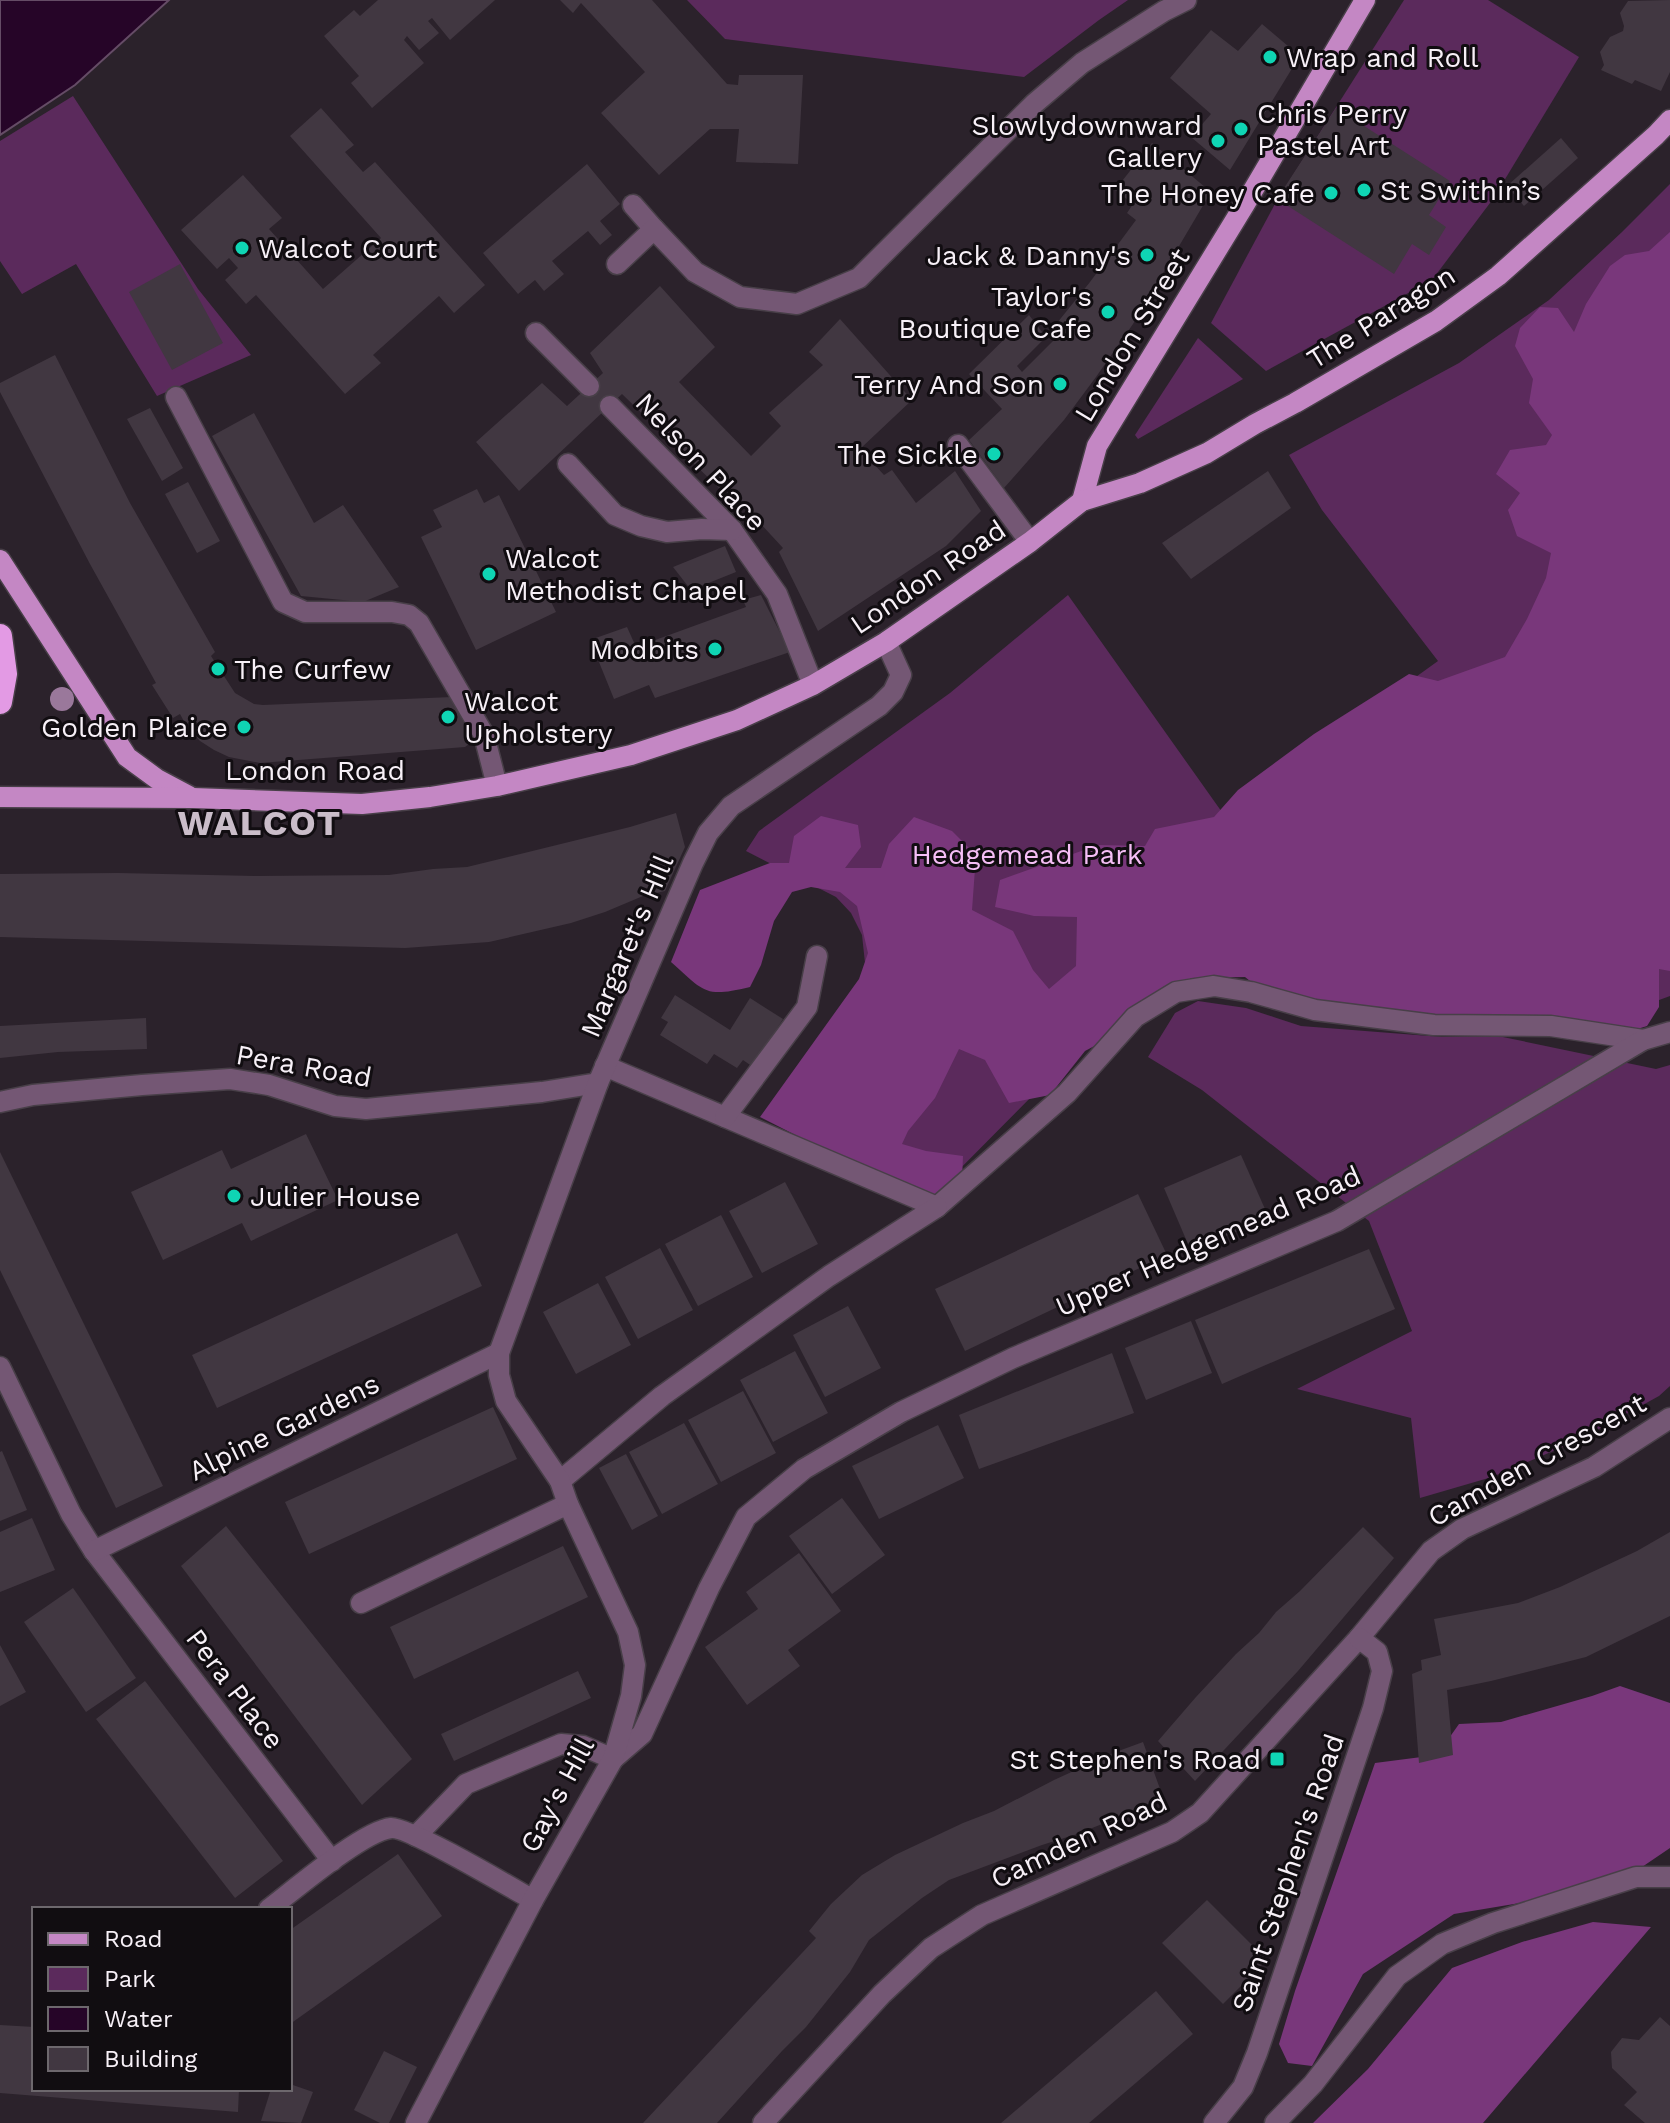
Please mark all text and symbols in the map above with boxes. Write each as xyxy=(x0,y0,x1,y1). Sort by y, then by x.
place label: Wrap and Roll xyxy=(1286,41,1479,74)
marker: Wrap and Roll xyxy=(1261,48,1279,66)
place label: Chris Perry Pastel Art xyxy=(1257,97,1408,162)
place label: Slowlydownward Gallery xyxy=(972,109,1203,174)
marker: Chris Perry Pastel Art xyxy=(1232,120,1250,138)
marker: Slowlydownward Gallery xyxy=(1209,132,1227,150)
place label: St Swithin’s xyxy=(1380,174,1541,207)
place label: The Honey Cafe xyxy=(1101,177,1315,210)
marker: St Swithin’s xyxy=(1355,181,1373,199)
marker: The Honey Cafe xyxy=(1322,184,1340,202)
place label: Walcot Court xyxy=(258,232,438,265)
marker: Walcot Court xyxy=(233,239,251,257)
place label: Jack & Danny's xyxy=(927,239,1131,272)
street label: London Street xyxy=(1067,242,1197,427)
marker: Jack & Danny's xyxy=(1138,246,1156,264)
street label: The Paragon xyxy=(1301,258,1461,376)
place label: Taylor's Boutique Cafe xyxy=(898,280,1092,345)
marker: Taylor's Boutique Cafe xyxy=(1099,303,1117,321)
place label: Terry And Son xyxy=(854,368,1044,401)
marker: Terry And Son xyxy=(1051,375,1069,393)
street label: Nelson Place xyxy=(629,386,773,538)
place label: The Sickle xyxy=(837,438,978,471)
marker: The Sickle xyxy=(985,445,1003,463)
street label: London Road xyxy=(844,513,1012,641)
place label: Walcot Methodist Chapel xyxy=(505,542,746,607)
marker: Walcot Methodist Chapel xyxy=(480,565,498,583)
place label: Modbits xyxy=(589,633,699,666)
marker: Modbits xyxy=(706,640,724,658)
place label: The Curfew xyxy=(234,653,391,686)
marker: The Curfew xyxy=(209,660,227,678)
place label: Walcot Upholstery xyxy=(464,685,613,750)
marker: Walcot Upholstery xyxy=(439,708,457,726)
place label: Golden Plaice xyxy=(41,711,228,744)
marker: Golden Plaice xyxy=(235,718,253,736)
street label: London Road xyxy=(225,754,405,787)
district label: WALCOT xyxy=(178,802,342,844)
park label: Hedgemead Park xyxy=(911,838,1143,871)
street label: Margaret's Hill xyxy=(574,849,680,1042)
street label: Pera Road xyxy=(234,1038,374,1094)
street label: Upper Hedgemead Road xyxy=(1050,1159,1366,1323)
place label: Julier House xyxy=(250,1180,421,1213)
marker: Julier House xyxy=(225,1187,243,1205)
street label: Alpine Gardens xyxy=(183,1367,385,1487)
street label: Camden Crescent xyxy=(1422,1386,1652,1534)
street label: Pera Place xyxy=(179,1622,291,1756)
street label: Saint Stephen's Road xyxy=(1225,1730,1351,2016)
street label: Gay's Hill xyxy=(513,1732,601,1858)
place label: St Stephen's Road xyxy=(1009,1743,1261,1776)
marker: St Stephen's Road xyxy=(1268,1750,1286,1768)
street label: Camden Road xyxy=(986,1785,1172,1895)
legend xyxy=(32,1907,292,2091)
text: Road xyxy=(104,1925,163,1953)
text: Park xyxy=(104,1965,156,1993)
text: Water xyxy=(104,2005,173,2033)
text: Building xyxy=(104,2045,197,2073)

